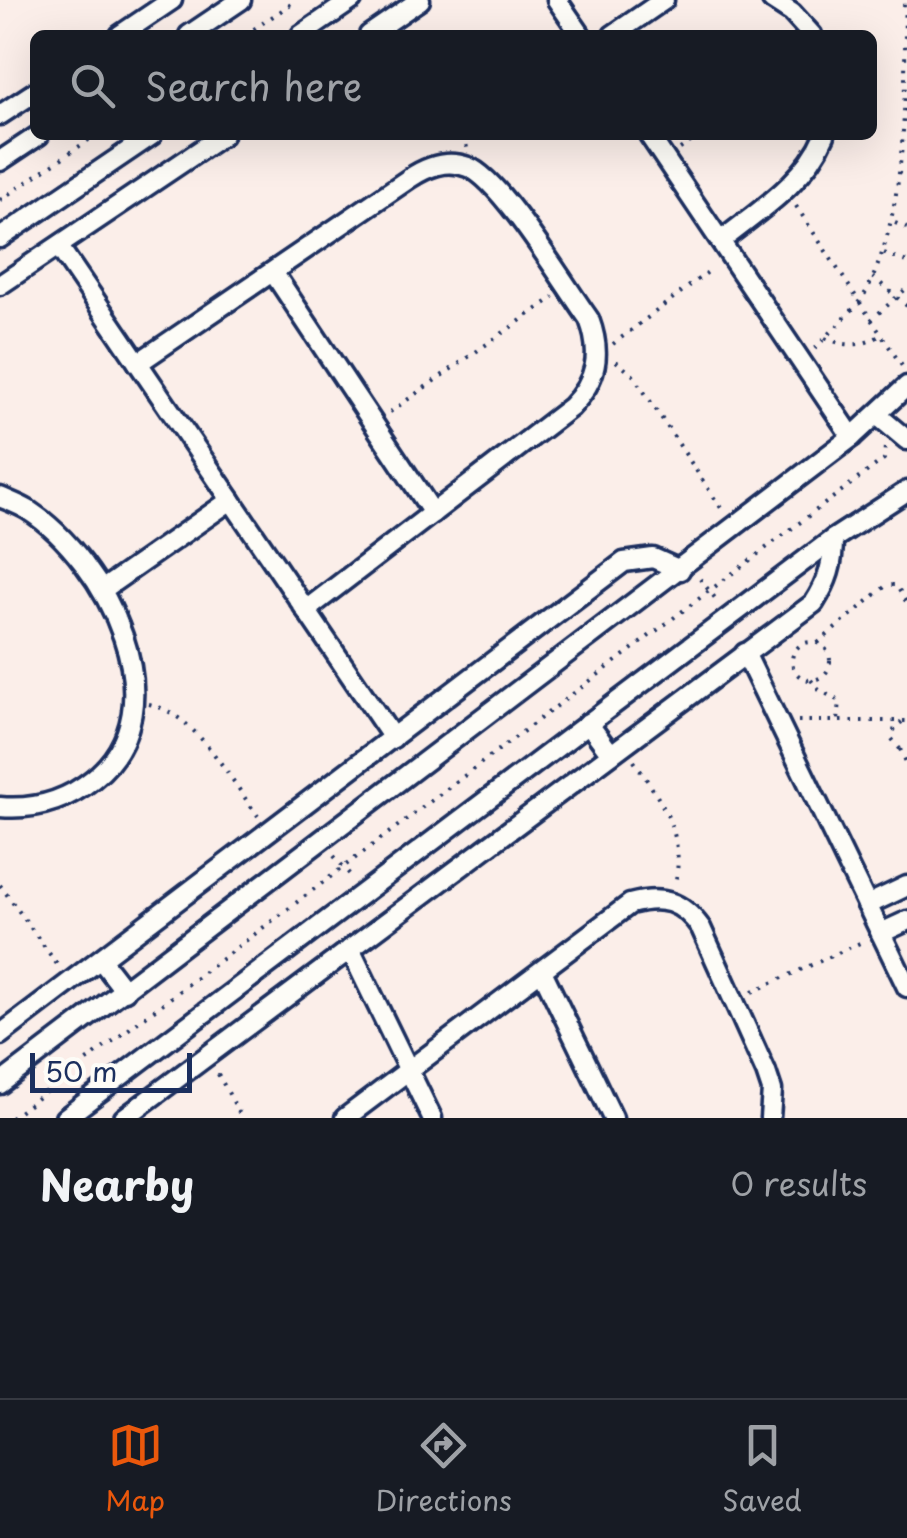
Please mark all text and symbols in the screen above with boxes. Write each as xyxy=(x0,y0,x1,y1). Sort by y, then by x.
search box xyxy=(30,30,877,140)
text: Search here xyxy=(145,57,362,114)
icon: search xyxy=(65,58,120,113)
scale bar xyxy=(30,1048,192,1092)
text: 50 m xyxy=(45,1049,118,1092)
text: Nearby xyxy=(40,1152,194,1215)
text: 0 results xyxy=(731,1159,867,1207)
tab: Map xyxy=(105,1418,165,1521)
tab: Directions xyxy=(376,1418,512,1521)
tab: Saved xyxy=(722,1418,802,1521)

